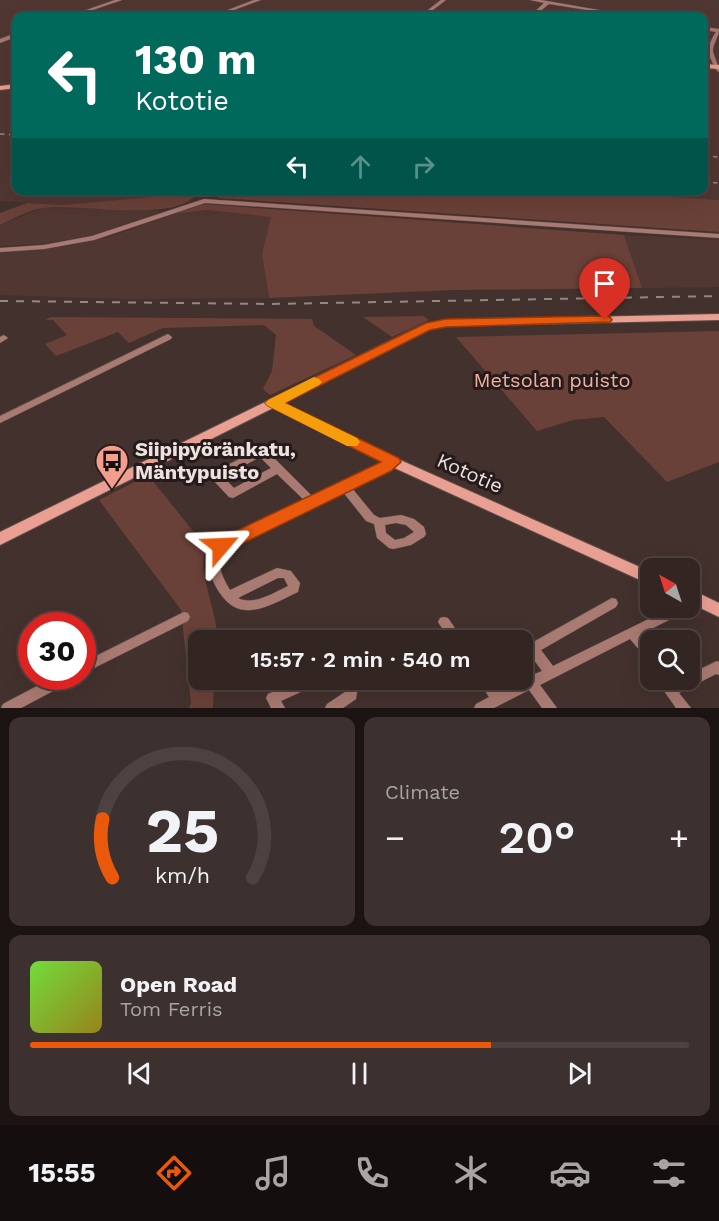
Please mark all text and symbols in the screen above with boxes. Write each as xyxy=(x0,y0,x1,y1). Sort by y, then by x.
text: 130 m xyxy=(135,35,257,84)
icon: left xyxy=(36,36,114,114)
text: Kototie xyxy=(135,85,229,117)
icon: left xyxy=(281,150,314,183)
icon: ahead xyxy=(344,150,377,183)
icon: right xyxy=(407,150,440,183)
pin xyxy=(579,258,630,320)
icon: arrive xyxy=(588,267,621,300)
park label: Metsolan puisto xyxy=(474,368,630,392)
place label: Siipipyöränkatu, Mäntypuisto xyxy=(135,437,296,484)
bus stop icon: Siipipyöränkatu, Mäntypuisto xyxy=(94,443,130,490)
street label: Kototie xyxy=(433,448,507,498)
position arrow xyxy=(189,514,253,578)
north arrow xyxy=(640,558,700,618)
map controls xyxy=(640,558,700,690)
speed limit sign: 30 xyxy=(18,612,96,690)
button: search xyxy=(640,630,700,690)
text: 15:57 · 2 min · 540 m xyxy=(250,647,471,672)
text: Climate xyxy=(385,780,460,804)
text: 25 xyxy=(145,794,219,867)
text: 20° xyxy=(499,811,575,864)
text: − xyxy=(385,818,405,857)
text: + xyxy=(669,818,689,857)
text: km/h xyxy=(154,864,210,889)
text: Open Road xyxy=(120,972,237,997)
text: Tom Ferris xyxy=(120,997,223,1021)
icon: previous xyxy=(123,1057,156,1090)
icon: pause xyxy=(343,1057,376,1090)
icon: next xyxy=(563,1057,596,1090)
icon: directions xyxy=(153,1152,195,1194)
icon: music xyxy=(252,1152,294,1194)
icon: phone xyxy=(351,1152,393,1194)
icon: climate xyxy=(450,1152,492,1194)
icon: car xyxy=(549,1152,591,1194)
icon: filters xyxy=(648,1152,690,1194)
text: 15:55 xyxy=(29,1157,96,1189)

